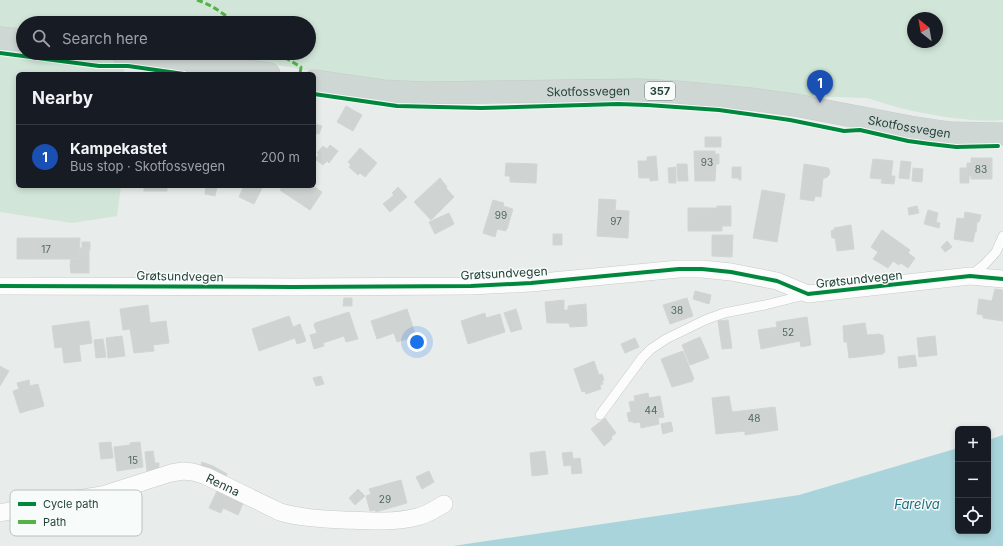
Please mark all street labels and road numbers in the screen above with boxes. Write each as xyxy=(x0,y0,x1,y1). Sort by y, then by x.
road number: 357 xyxy=(645,82,675,100)
street label: Skotfossvegen xyxy=(546,83,630,99)
street label: Skotfossvegen xyxy=(867,112,952,141)
street label: Grøtsundvegen xyxy=(460,263,548,283)
street label: Grøtsundvegen xyxy=(815,267,903,291)
street label: Grøtsundvegen xyxy=(136,268,224,284)
street label: Renna xyxy=(204,470,242,499)

